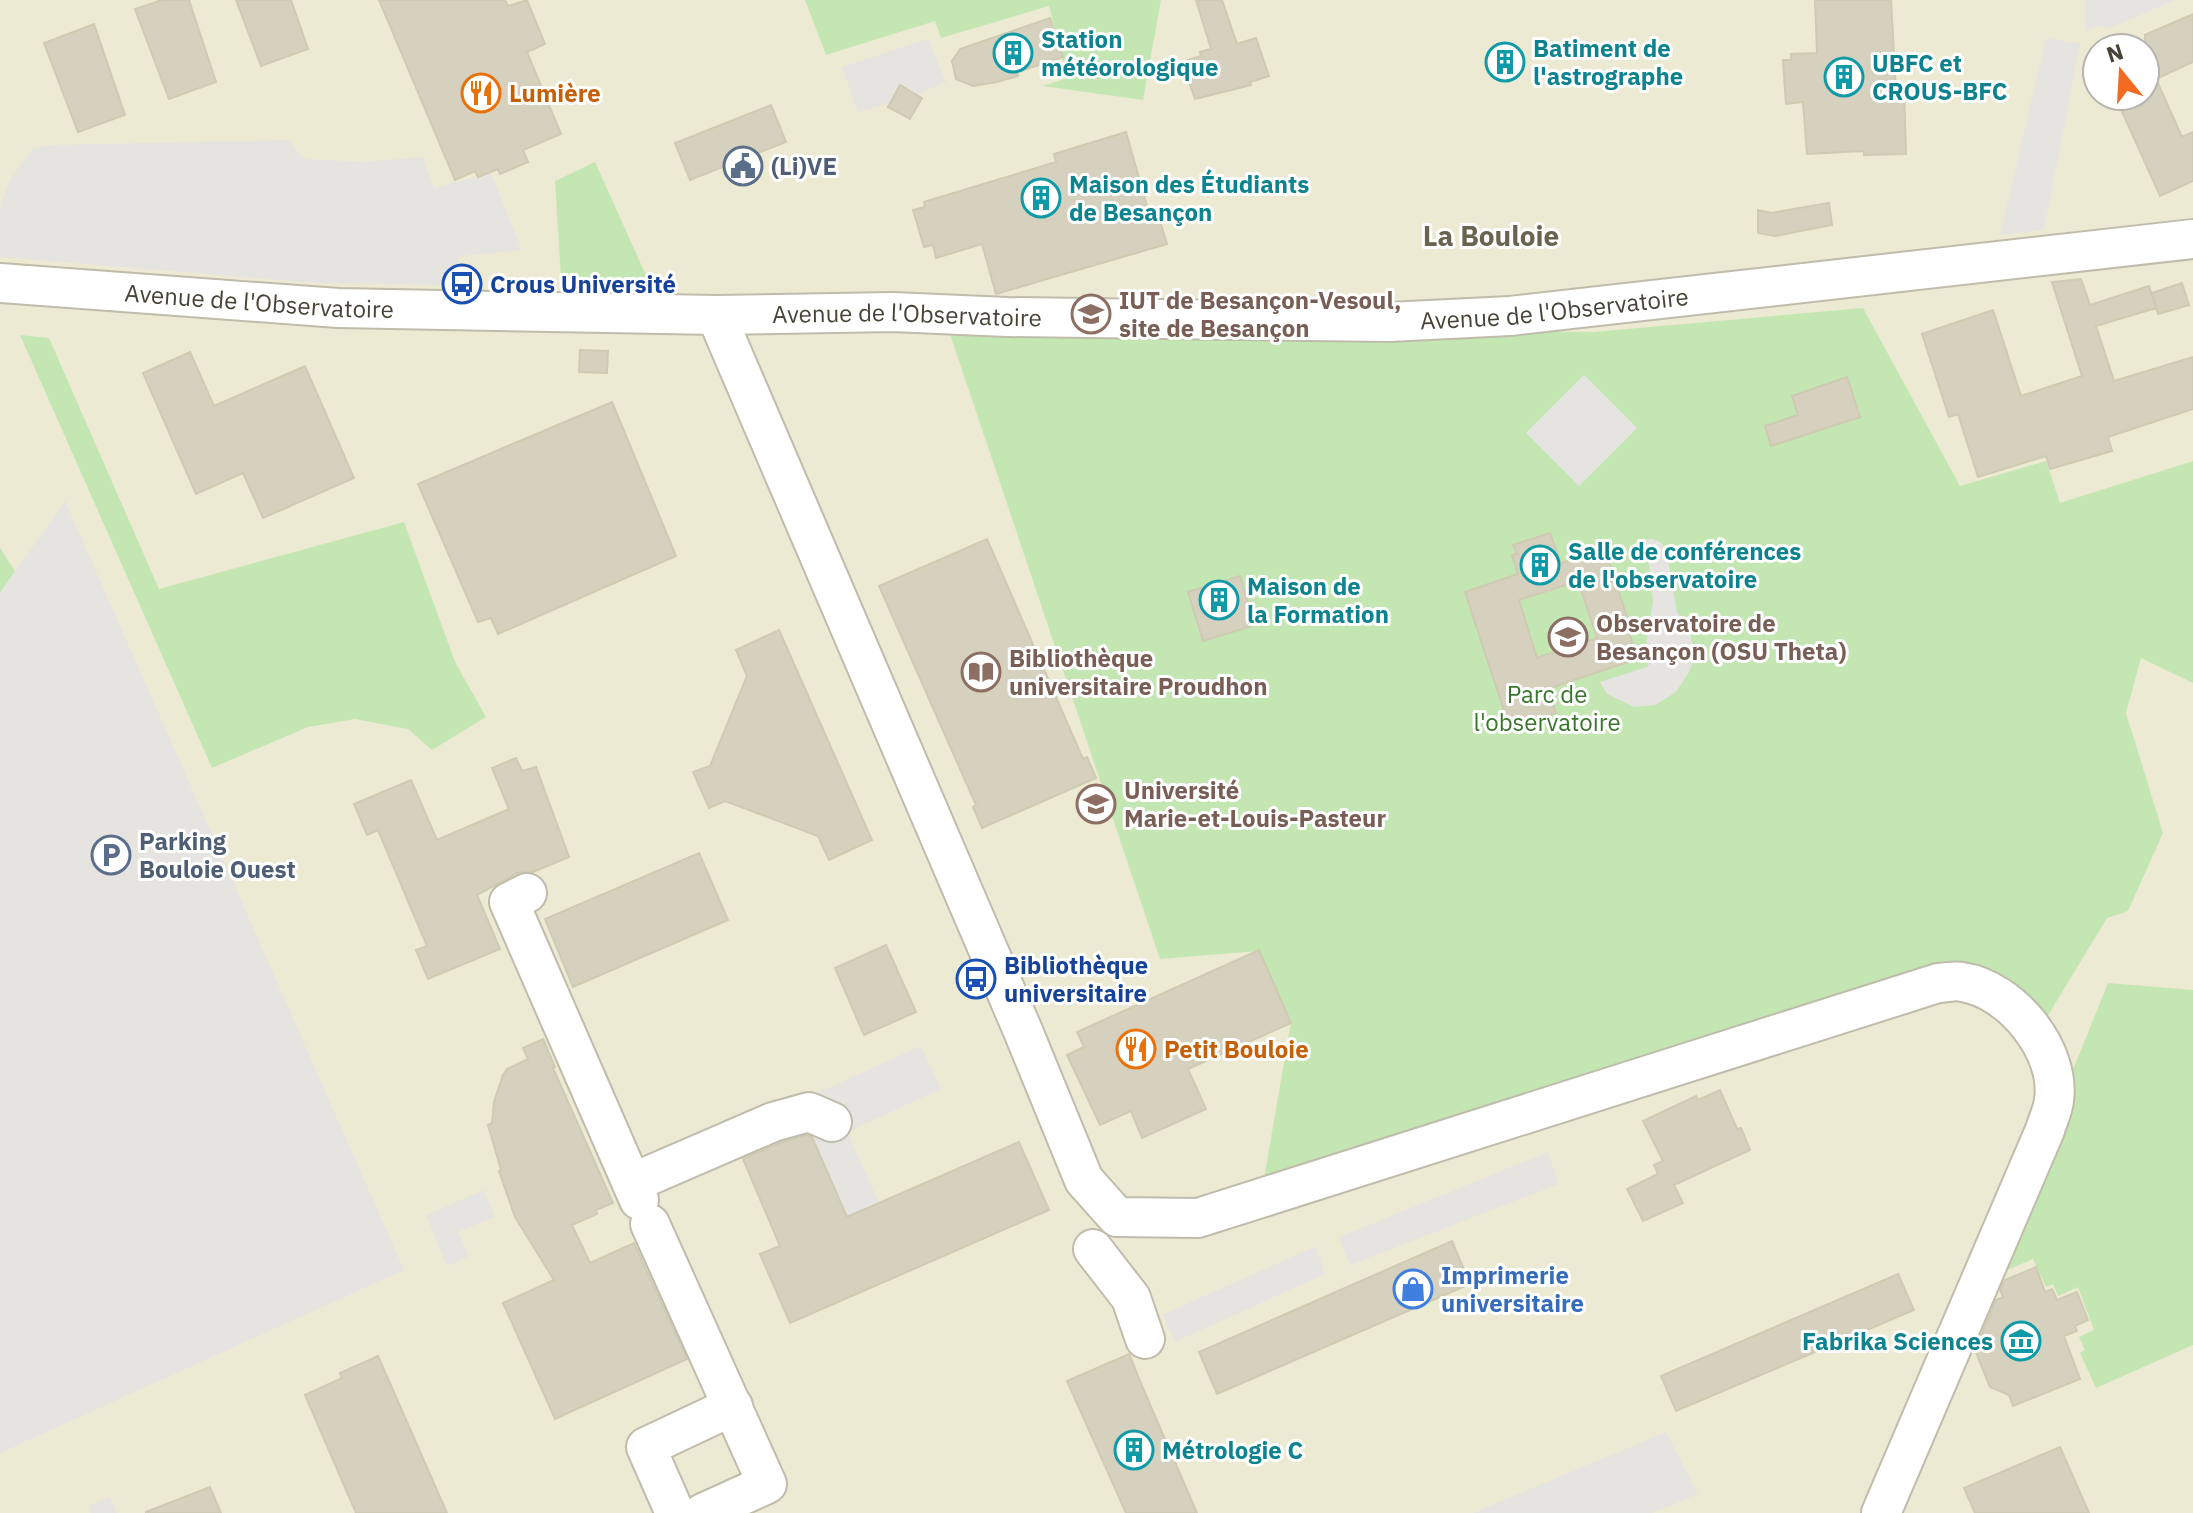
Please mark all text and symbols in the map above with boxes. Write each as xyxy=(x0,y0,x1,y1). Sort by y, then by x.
place label: Station météorologique xyxy=(1041,23,1218,83)
building icon: Station météorologique xyxy=(992,32,1034,74)
place label: Batiment de l'astrographe xyxy=(1533,32,1683,92)
north arrow xyxy=(2081,32,2161,112)
text: N xyxy=(2103,36,2127,69)
building icon: Batiment de l'astrographe xyxy=(1484,41,1526,83)
place label: UBFC et CROUS-BFC xyxy=(1872,47,2007,107)
building icon: UBFC et CROUS-BFC xyxy=(1823,56,1865,98)
restaurant icon: Lumière xyxy=(460,72,502,114)
place label: Lumière xyxy=(509,77,601,109)
public building icon: (Li)VE xyxy=(722,145,764,187)
place label: (Li)VE xyxy=(771,150,837,182)
place label: Maison des Étudiants de Besançon xyxy=(1069,168,1309,228)
building icon: Maison des Étudiants de Besançon xyxy=(1020,177,1062,219)
district label: La Bouloie xyxy=(1423,217,1559,254)
bus stop icon: Crous Université xyxy=(441,263,483,305)
place label: Crous Université xyxy=(490,268,676,300)
street label: Avenue de l'Observatoire xyxy=(124,276,394,325)
street label: Avenue de l'Observatoire xyxy=(1419,280,1690,336)
place label: IUT de Besançon-Vesoul, site de Besançon xyxy=(1119,284,1401,344)
school or university icon: IUT de Besançon-Vesoul, site de Besançon xyxy=(1070,293,1112,335)
street label: Avenue de l'Observatoire xyxy=(772,296,1042,333)
place label: Salle de conférences de l'observatoire xyxy=(1568,535,1801,595)
building icon: Salle de conférences de l'observatoire xyxy=(1519,544,1561,586)
place label: Maison de la Formation xyxy=(1247,570,1389,630)
building icon: Maison de la Formation xyxy=(1198,579,1240,621)
place label: Observatoire de Besançon (OSU Theta) xyxy=(1596,607,1847,667)
school or university icon: Observatoire de Besançon (OSU Theta) xyxy=(1547,616,1589,658)
place label: Bibliothèque universitaire Proudhon xyxy=(1009,642,1267,702)
library icon: Bibliothèque universitaire Proudhon xyxy=(960,651,1002,693)
park label: Parc de l'observatoire xyxy=(1473,678,1621,738)
place label: Université Marie-et-Louis-Pasteur xyxy=(1124,774,1386,834)
school or university icon: Université Marie-et-Louis-Pasteur xyxy=(1075,783,1117,825)
place label: Parking Bouloie Ouest xyxy=(139,825,296,885)
parking icon: Parking Bouloie Ouest xyxy=(90,834,132,876)
place label: Bibliothèque universitaire xyxy=(1004,949,1148,1009)
bus stop icon: Bibliothèque universitaire xyxy=(955,958,997,1000)
restaurant icon: Petit Bouloie xyxy=(1115,1028,1157,1070)
place label: Petit Bouloie xyxy=(1164,1033,1309,1065)
place label: Imprimerie universitaire xyxy=(1441,1259,1584,1319)
shop icon: Imprimerie universitaire xyxy=(1392,1268,1434,1310)
museum icon: Fabrika Sciences xyxy=(2000,1320,2042,1362)
place label: Fabrika Sciences xyxy=(1802,1325,1993,1357)
building icon: Métrologie C xyxy=(1113,1429,1155,1471)
place label: Métrologie C xyxy=(1162,1434,1303,1466)

